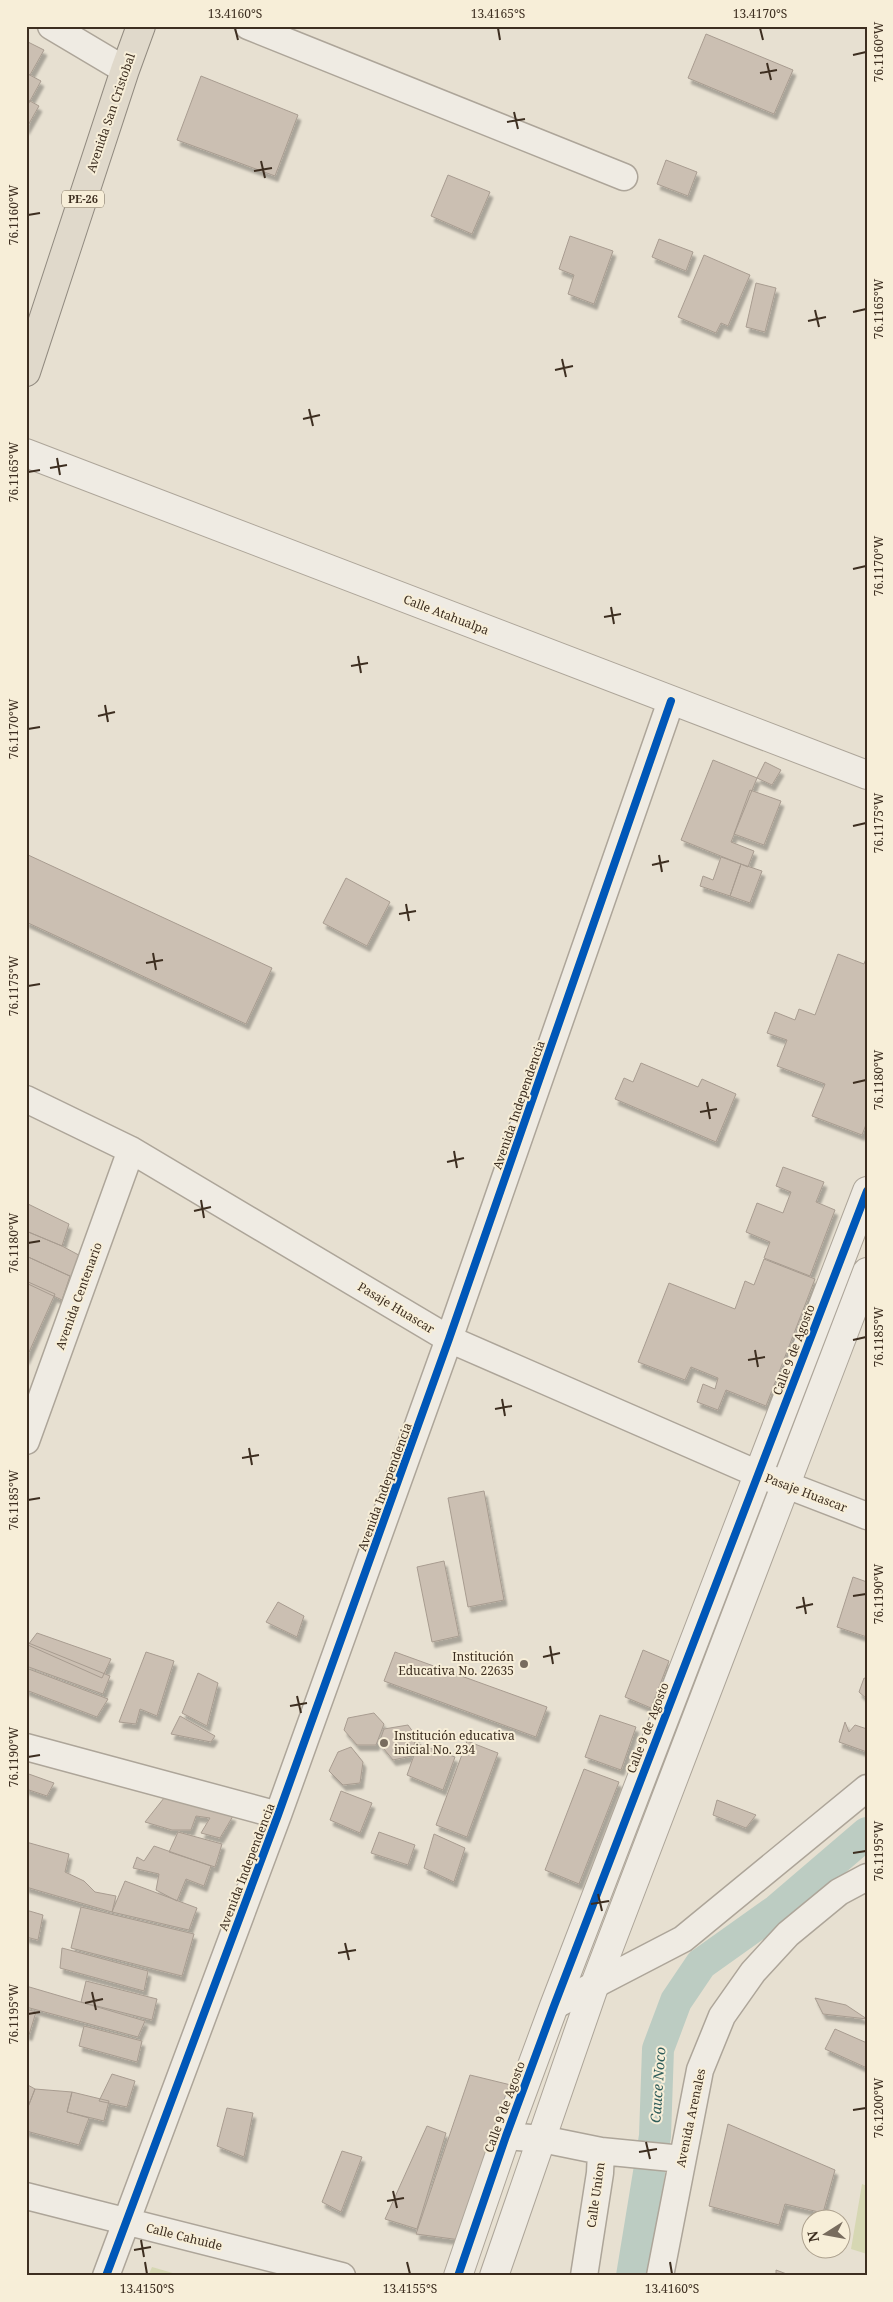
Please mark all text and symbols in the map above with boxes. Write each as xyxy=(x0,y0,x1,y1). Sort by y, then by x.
text: 13.4160°S xyxy=(208,5,262,22)
text: 13.4165°S xyxy=(471,5,525,22)
text: 13.4170°S xyxy=(733,5,787,22)
text: 76.1160°W xyxy=(870,21,887,82)
street label: Avenida San Cristobal xyxy=(82,51,139,175)
text: 76.1160°W xyxy=(5,184,22,245)
road number: PE-26 xyxy=(62,190,104,208)
text: 76.1165°W xyxy=(870,278,887,339)
text: 76.1165°W xyxy=(5,441,22,502)
text: 76.1170°W xyxy=(870,535,887,596)
street label: Calle Atahualpa xyxy=(401,590,492,639)
text: 76.1170°W xyxy=(5,698,22,759)
text: 76.1175°W xyxy=(870,792,887,853)
text: 76.1175°W xyxy=(5,955,22,1016)
street label: Avenida Independencia xyxy=(488,1038,549,1172)
text: 76.1180°W xyxy=(870,1049,887,1110)
text: 76.1180°W xyxy=(5,1212,22,1273)
street label: Avenida Centenario xyxy=(51,1240,106,1352)
street label: Pasaje Huascar xyxy=(355,1278,438,1337)
street label: Calle 9 de Agosto xyxy=(768,1302,819,1398)
text: 76.1185°W xyxy=(870,1306,887,1367)
street label: Avenida Independencia xyxy=(353,1420,416,1553)
text: 76.1185°W xyxy=(5,1469,22,1530)
street label: Pasaje Huascar xyxy=(763,1469,850,1516)
text: 76.1190°W xyxy=(870,1563,887,1624)
place label: Institución Educativa No. 22635 xyxy=(398,1648,514,1679)
marker: Institución Educativa No. 22635 xyxy=(518,1658,530,1670)
street label: Calle 9 de Agosto xyxy=(622,1680,673,1776)
text: 76.1190°W xyxy=(5,1726,22,1787)
place label: Institución educativa inicial No. 234 xyxy=(394,1727,515,1758)
marker: Institución educativa inicial No. 234 xyxy=(378,1737,390,1749)
street label: Avenida Independencia xyxy=(214,1800,279,1933)
text: 76.1195°W xyxy=(870,1820,887,1881)
text: 76.1195°W xyxy=(5,1983,22,2044)
water label: Cauce Noco xyxy=(645,2046,670,2124)
street label: Calle 9 de Agosto xyxy=(480,2059,529,2155)
street label: Avenida Arenales xyxy=(672,2067,709,2169)
text: 76.1200°W xyxy=(870,2077,887,2138)
street label: Calle Union xyxy=(582,2161,609,2229)
north arrow xyxy=(800,2210,850,2260)
street label: Calle Cahuide xyxy=(144,2219,224,2254)
text: N xyxy=(802,2229,823,2244)
text: 13.4150°S xyxy=(120,2280,174,2297)
text: 13.4155°S xyxy=(383,2280,437,2297)
text: 13.4160°S xyxy=(645,2280,699,2297)

